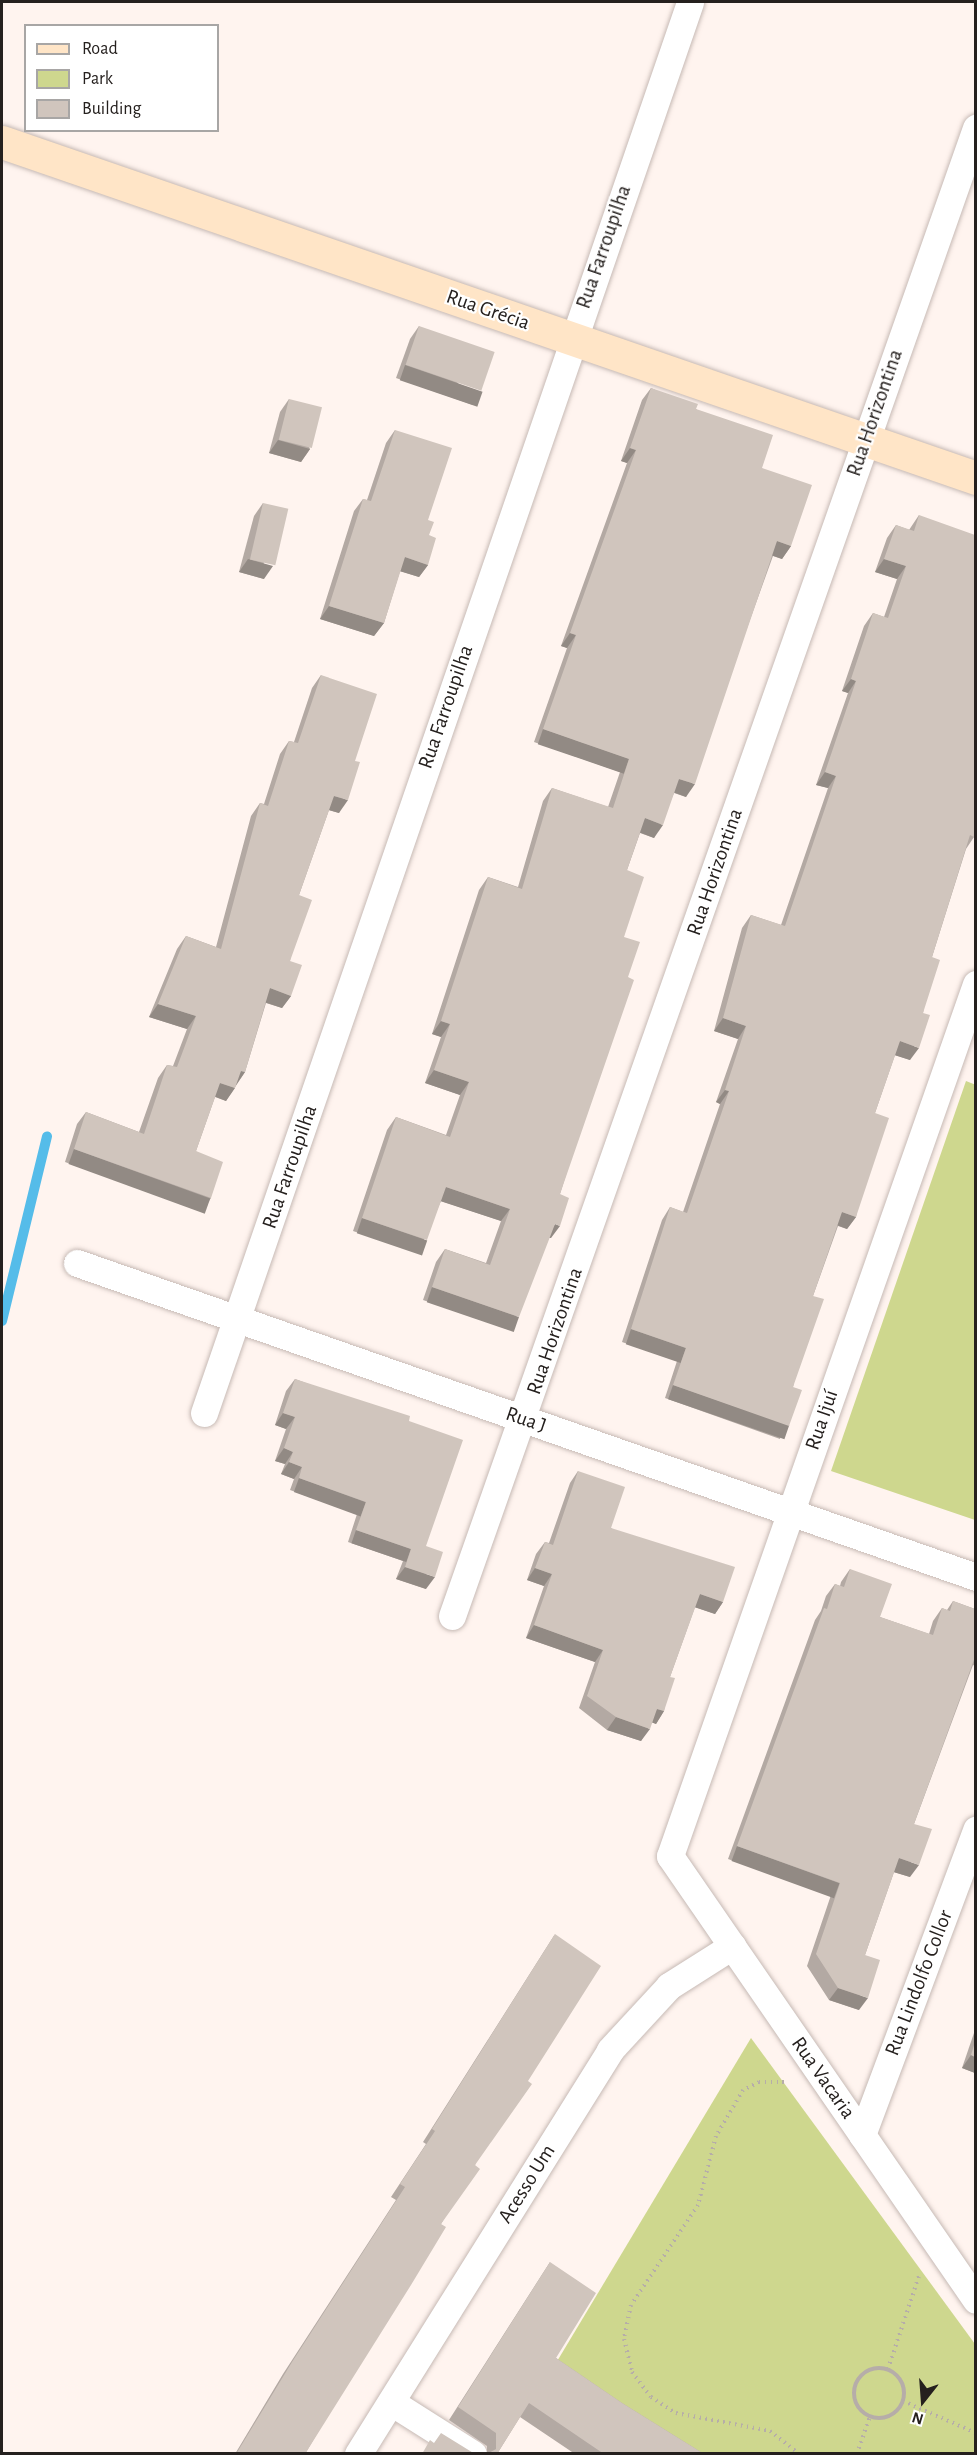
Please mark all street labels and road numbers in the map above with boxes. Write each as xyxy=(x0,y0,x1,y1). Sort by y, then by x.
street label: Rua Farroupilha xyxy=(571,182,637,312)
street label: Rua Grécia xyxy=(443,284,533,336)
street label: Rua Horizontina xyxy=(841,346,909,480)
street label: Rua Farroupilha xyxy=(413,642,479,772)
street label: Rua Horizontina xyxy=(681,805,749,939)
street label: Rua Farroupilha xyxy=(257,1102,323,1232)
street label: Rua Horizontina xyxy=(521,1264,589,1398)
street label: Rua Ijuí xyxy=(800,1387,844,1453)
street label: Rua J xyxy=(502,1401,550,1439)
street label: Rua Lindolfo Collor xyxy=(880,1907,958,2059)
street label: Rua Vacaria xyxy=(786,2032,860,2124)
street label: Acesso Um xyxy=(493,2140,561,2228)

